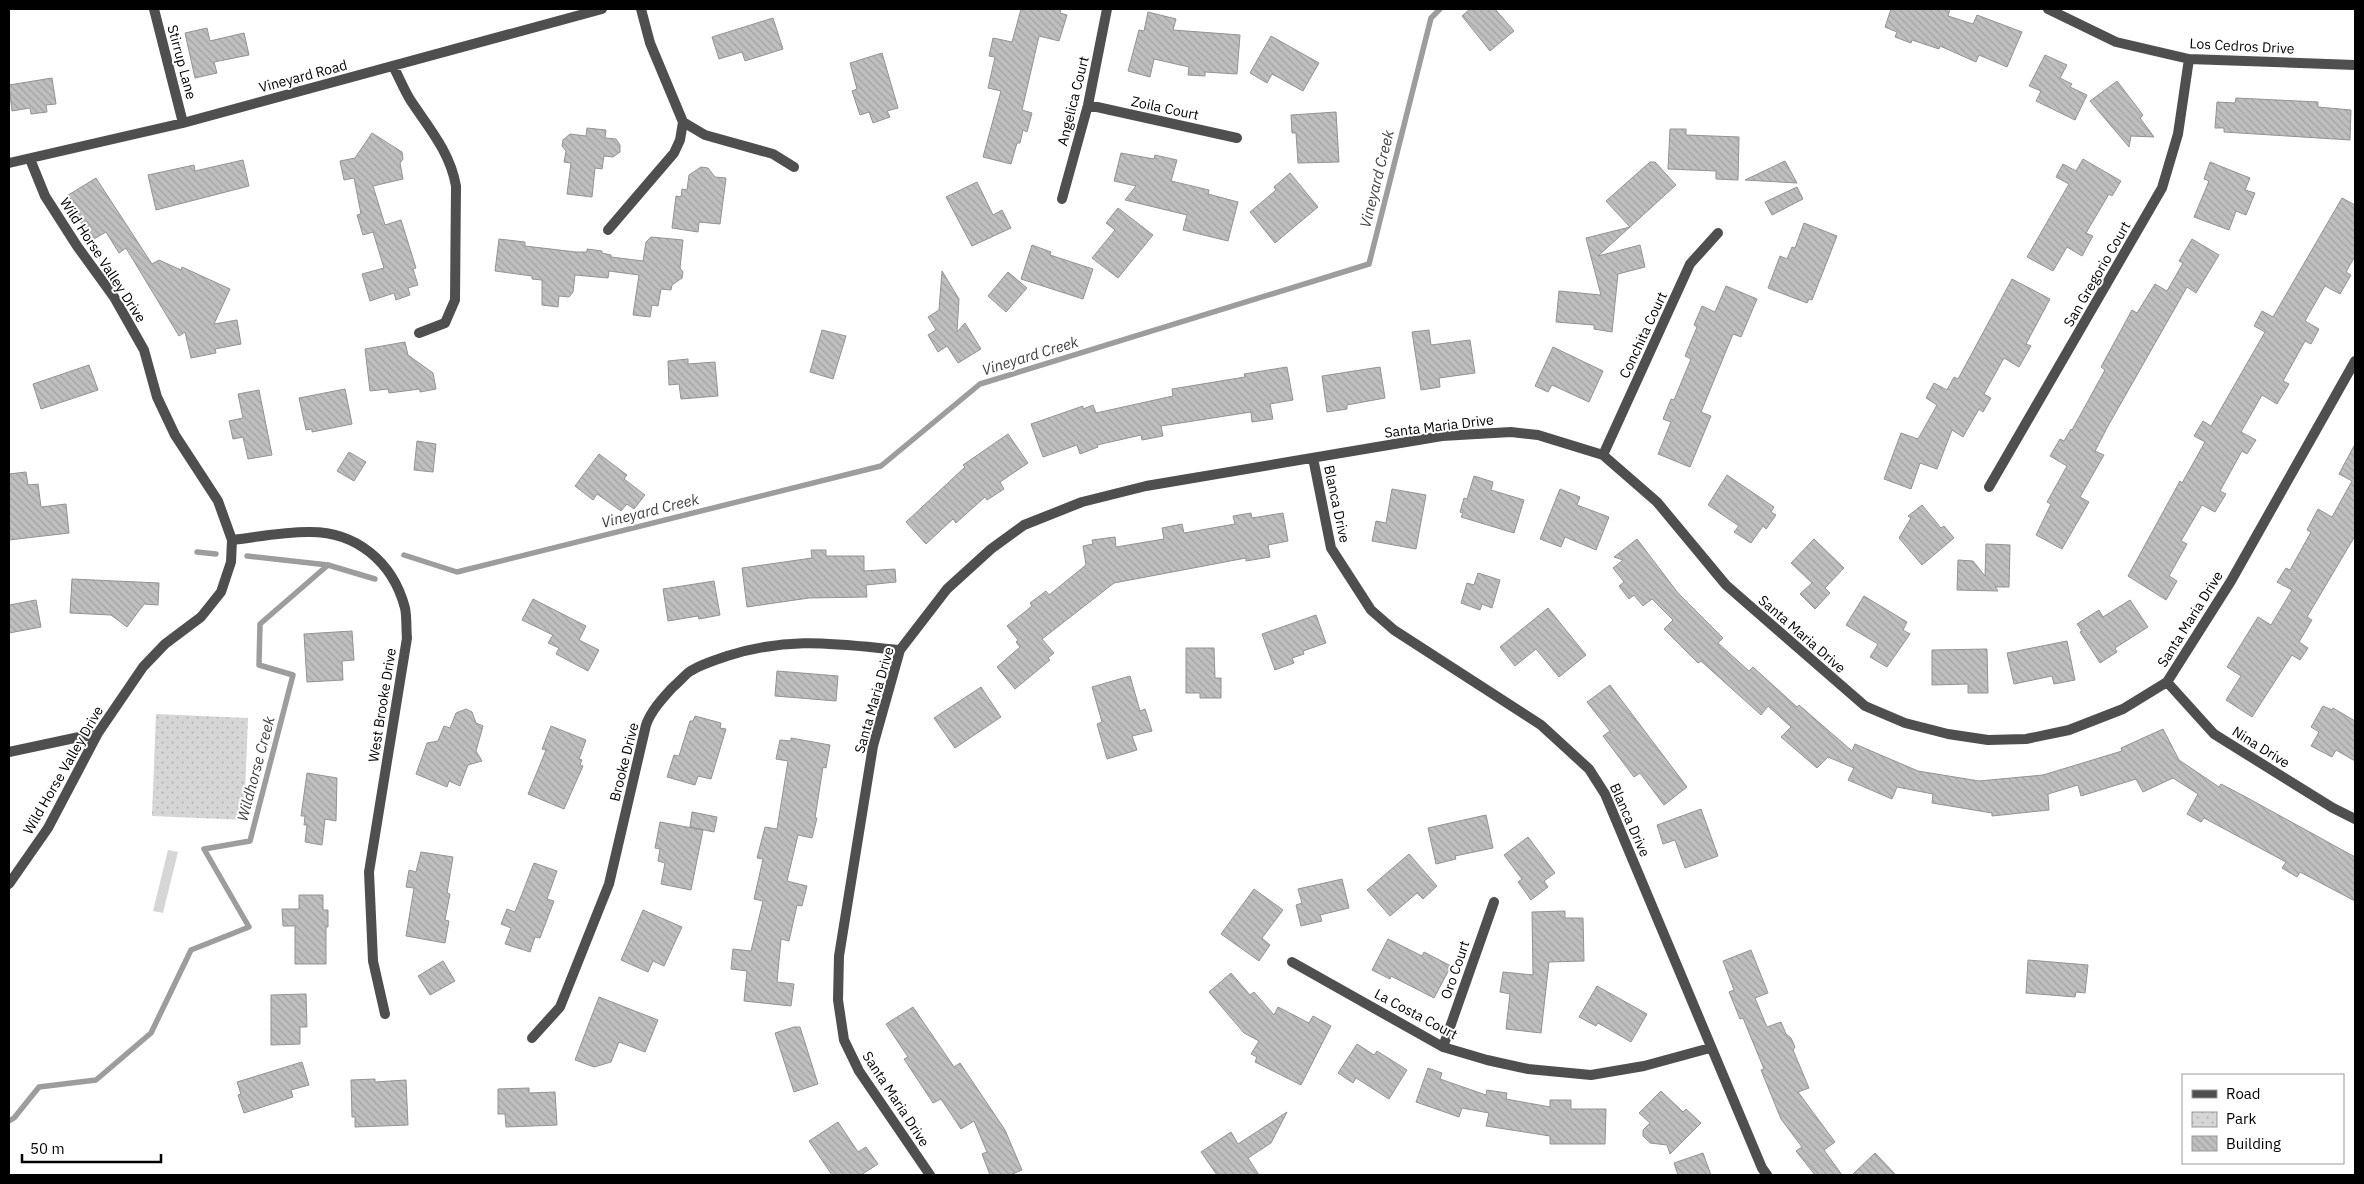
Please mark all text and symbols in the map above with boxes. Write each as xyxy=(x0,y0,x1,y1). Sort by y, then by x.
street label: Stirrup Lane xyxy=(163,23,201,101)
street label: Los Cedros Drive xyxy=(2189,34,2295,58)
street label: Angelica Court xyxy=(1053,54,1093,148)
street label: Vineyard Road xyxy=(257,56,349,96)
street label: Zoila Court xyxy=(1130,92,1200,124)
water label: Vineyard Creek xyxy=(1355,128,1398,230)
street label: Wild Horse Valley Drive xyxy=(56,194,150,326)
street label: San Gregorio Court xyxy=(2059,218,2135,330)
street label: Conchita Court xyxy=(1615,289,1671,381)
water label: Vineyard Creek xyxy=(979,332,1081,379)
street label: Santa Maria Drive xyxy=(1383,410,1495,442)
street label: Blanca Drive xyxy=(1320,464,1354,545)
water label: Vineyard Creek xyxy=(599,489,701,532)
street label: Santa Maria Drive xyxy=(2153,567,2227,670)
street label: Santa Maria Drive xyxy=(1755,591,1850,677)
street label: Santa Maria Drive xyxy=(850,644,898,755)
street label: West Brooke Drive xyxy=(364,646,400,763)
street label: Wild Horse Valley Drive xyxy=(19,702,107,837)
water label: Wildhorse Creek xyxy=(232,714,279,823)
street label: Brooke Drive xyxy=(606,720,643,803)
street label: Nina Drive xyxy=(2229,722,2293,772)
street label: Blanca Drive xyxy=(1606,780,1654,860)
street label: Oro Court xyxy=(1437,938,1473,1002)
street label: La Costa Court xyxy=(1371,985,1461,1043)
street label: Santa Maria Drive xyxy=(858,1048,934,1150)
legend xyxy=(2182,1074,2344,1164)
text: Road xyxy=(2226,1084,2261,1103)
text: Park xyxy=(2226,1109,2256,1128)
scale bar xyxy=(22,1132,161,1164)
text: Building xyxy=(2226,1134,2281,1153)
text: 50 m xyxy=(30,1139,65,1158)

